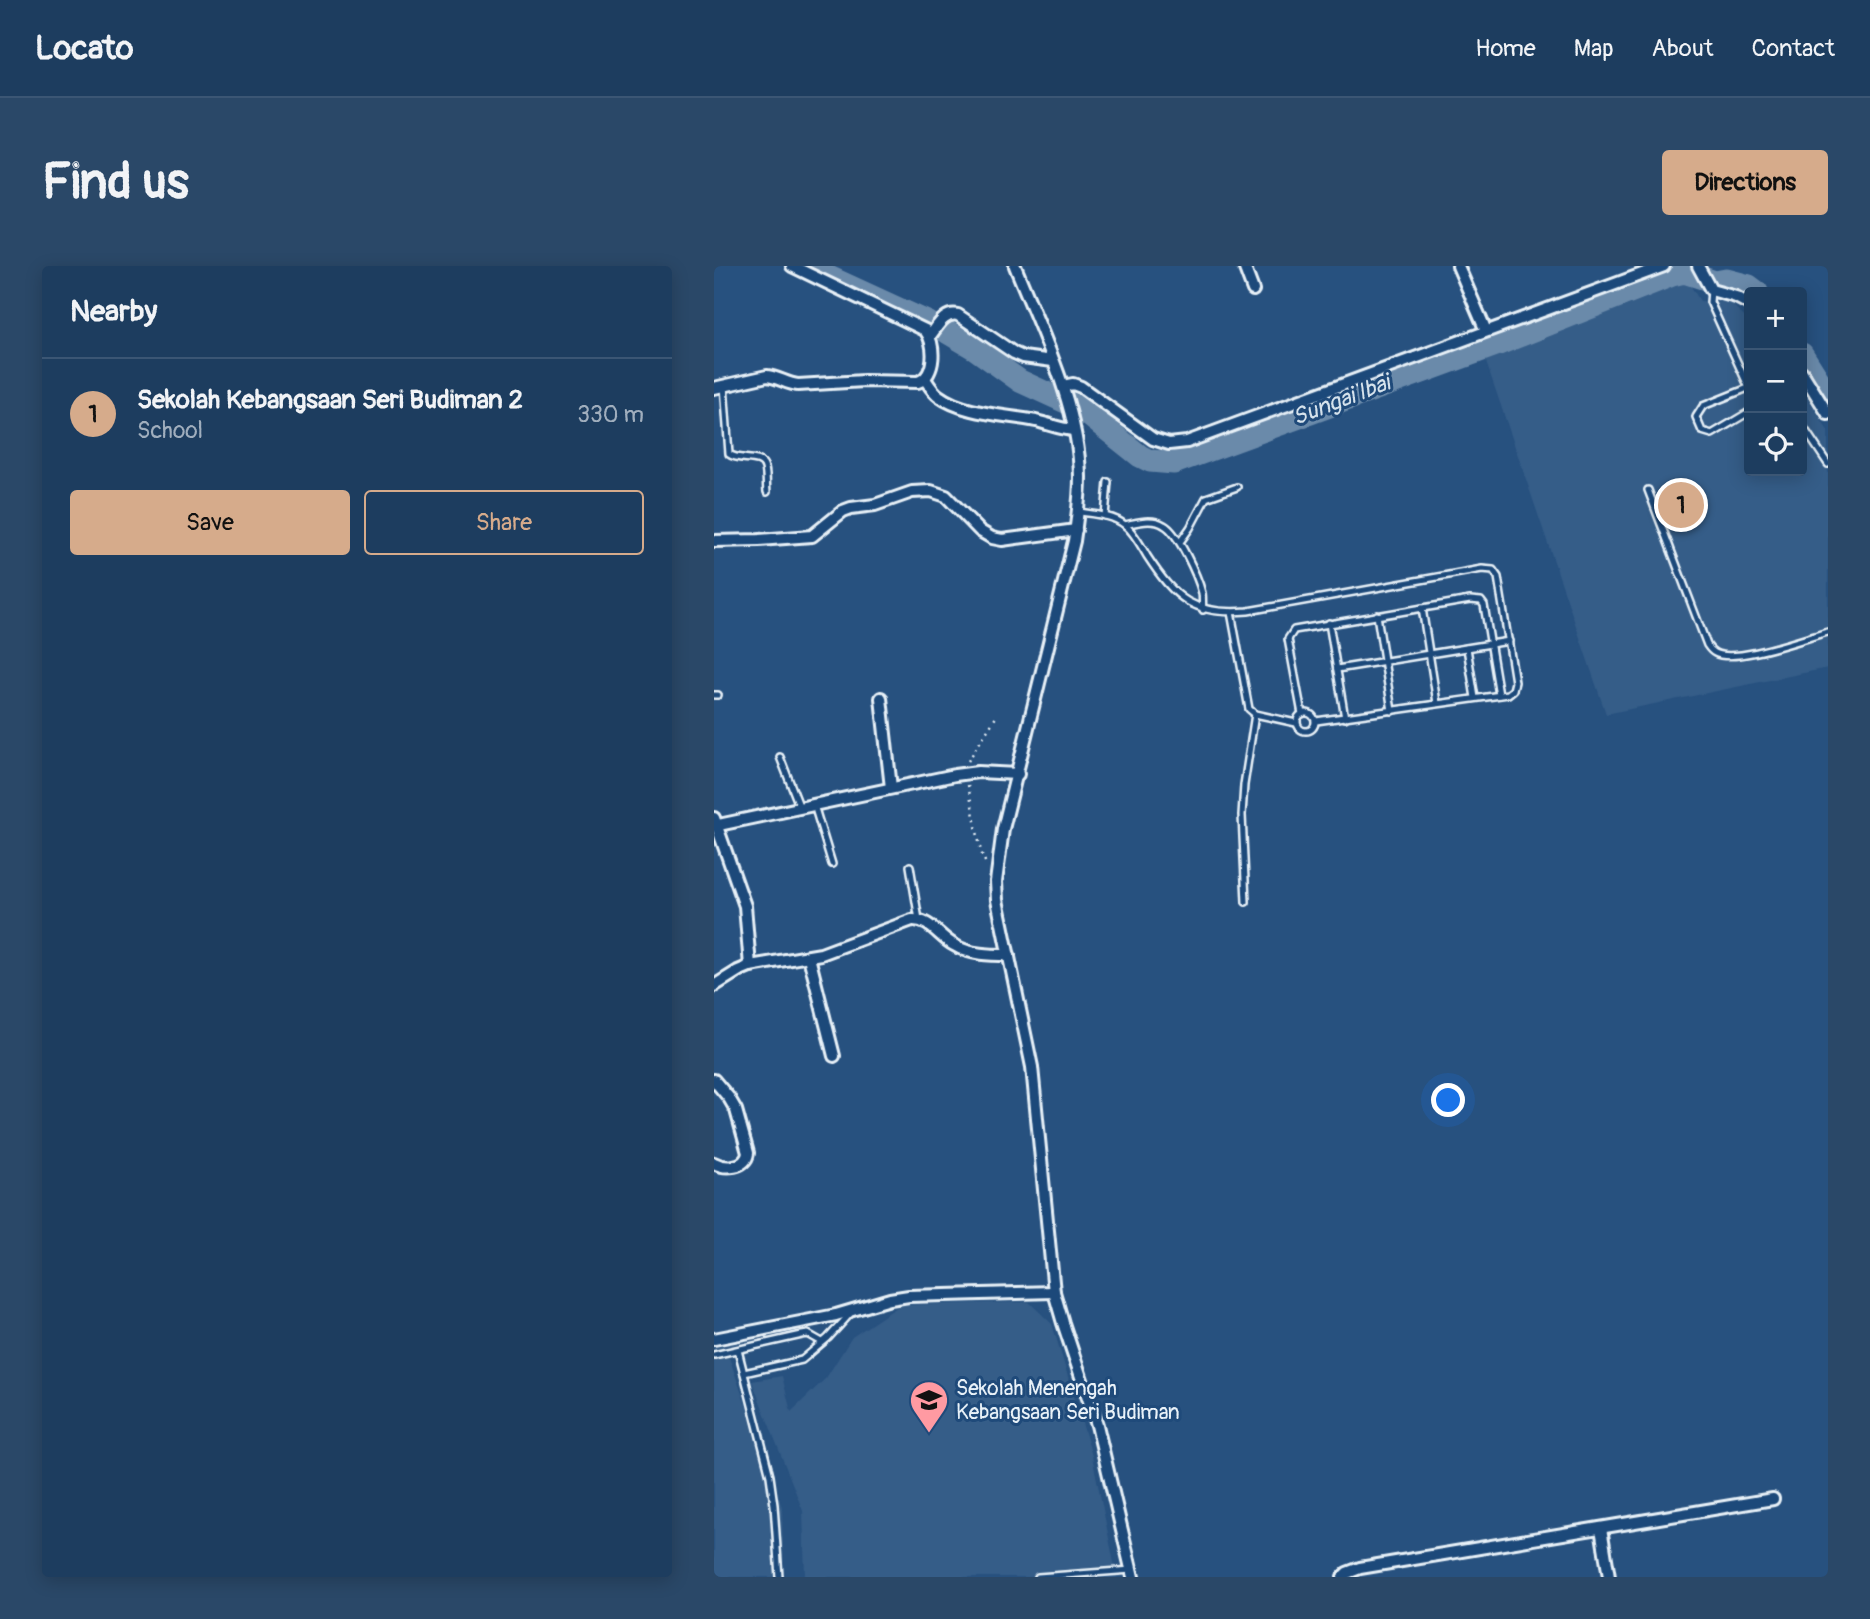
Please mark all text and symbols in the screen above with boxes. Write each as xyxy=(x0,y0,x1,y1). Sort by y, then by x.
text: Locato xyxy=(35,28,133,69)
text: Home xyxy=(1475,34,1536,63)
text: Map xyxy=(1574,34,1614,63)
text: About xyxy=(1652,34,1714,63)
text: Contact xyxy=(1752,34,1835,63)
button: Directions xyxy=(1662,150,1828,215)
text: Find us xyxy=(42,152,189,213)
map controls xyxy=(1744,287,1807,476)
button: + xyxy=(1744,287,1807,350)
text: Nearby xyxy=(70,293,157,330)
button: − xyxy=(1744,350,1807,413)
water label: Sungai Ibai xyxy=(1288,367,1397,432)
text: Sekolah Kebangsaan Seri Budiman 2 xyxy=(137,384,523,416)
text: 1 xyxy=(89,400,98,429)
text: 330 m xyxy=(577,400,644,429)
button: locate xyxy=(1744,413,1807,476)
text: School xyxy=(137,416,203,445)
pin: 1 xyxy=(1658,479,1704,531)
button: Save xyxy=(70,490,350,555)
button: Share xyxy=(364,490,644,555)
your location xyxy=(1431,1083,1465,1117)
place label: Sekolah Menengah Kebangsaan Seri Budiman xyxy=(956,1375,1180,1426)
school or university icon: Sekolah Menengah Kebangsaan Seri Budiman xyxy=(908,1379,950,1434)

